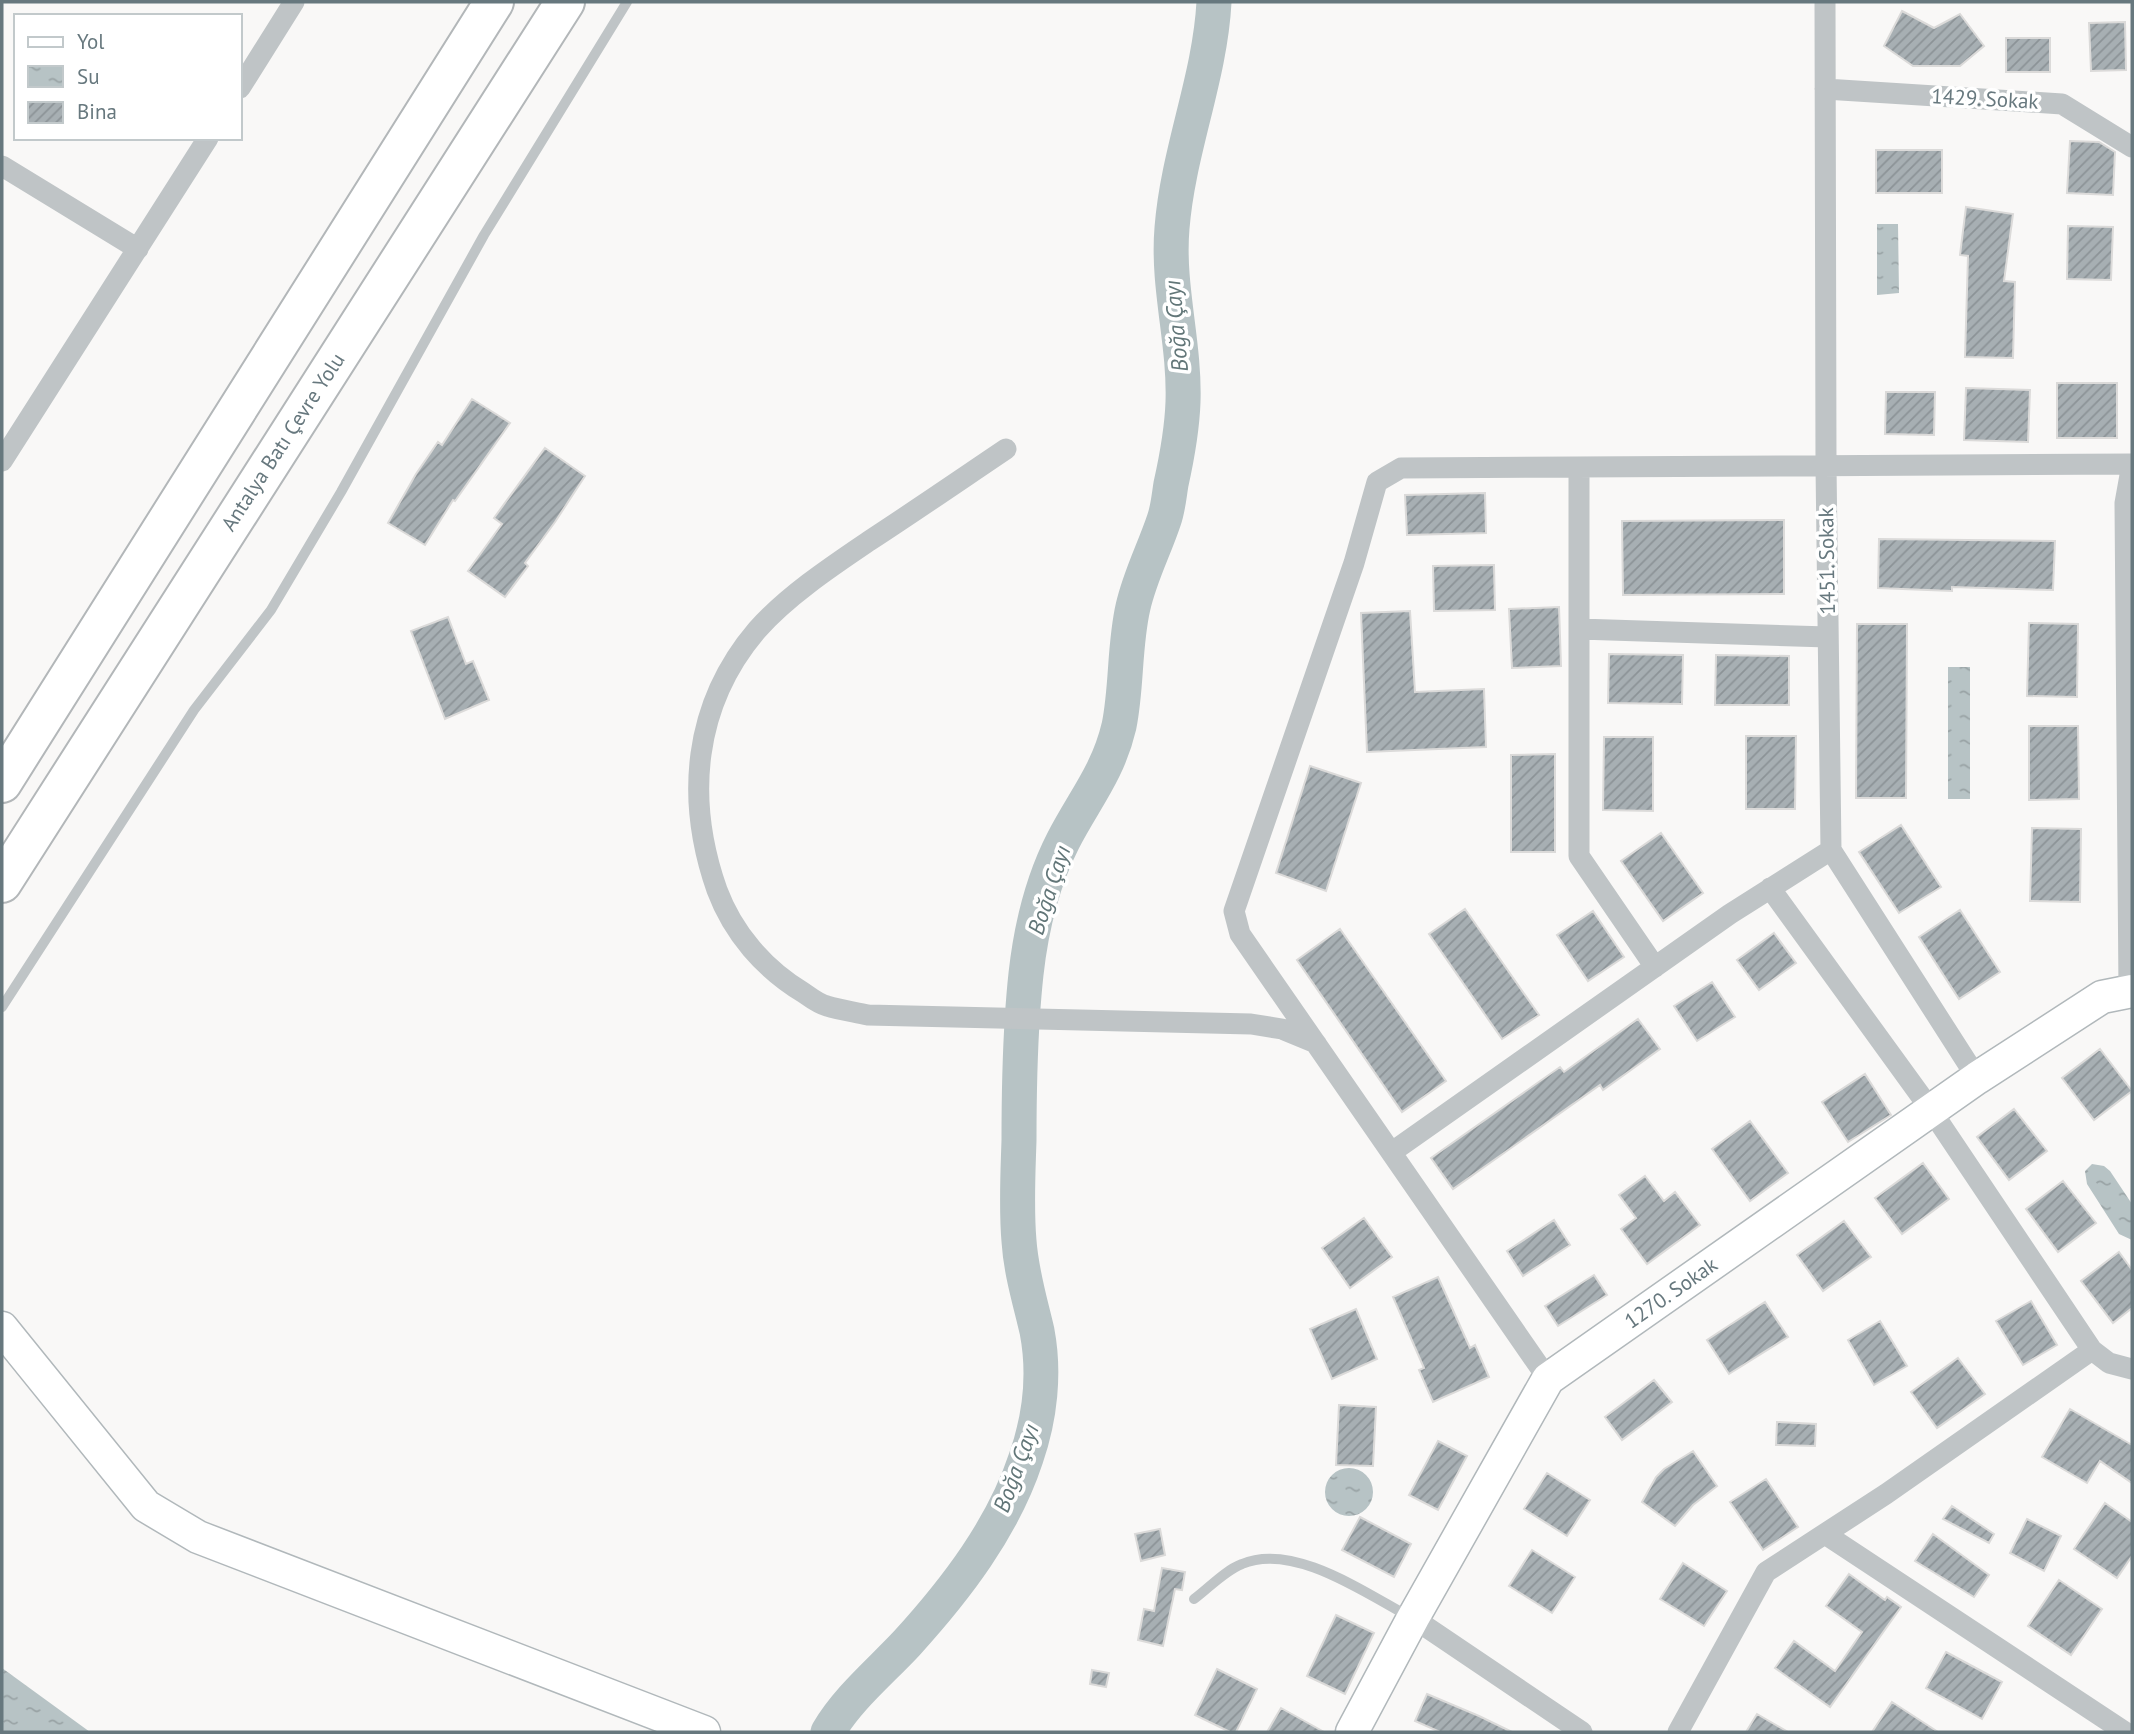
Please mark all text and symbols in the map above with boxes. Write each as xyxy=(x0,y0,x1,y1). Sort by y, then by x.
legend xyxy=(14,14,242,140)
text: Yol xyxy=(77,28,104,55)
text: Su xyxy=(77,63,99,90)
street label: 1429. Sokak xyxy=(1931,82,2039,115)
text: Bina xyxy=(77,98,117,125)
water label: Boğa Çayı xyxy=(1157,279,1194,373)
street label: Antalya Batı Çevre Yolu xyxy=(215,347,350,536)
street label: 1451. Sokak xyxy=(1812,507,1841,615)
water label: Boğa Çayı xyxy=(1021,842,1077,938)
street label: 1270. Sokak xyxy=(1619,1251,1722,1334)
water label: Boğa Çayı xyxy=(986,1420,1045,1516)

